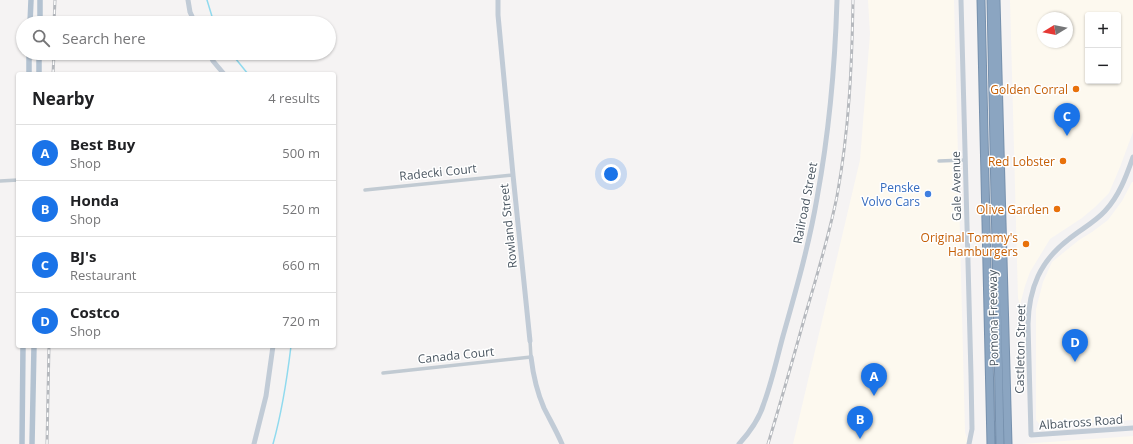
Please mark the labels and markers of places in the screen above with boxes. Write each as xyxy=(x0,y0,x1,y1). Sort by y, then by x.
place label: Golden Corral xyxy=(990,81,1068,98)
marker: Golden Corral xyxy=(1071,84,1081,94)
pin: C xyxy=(1054,103,1080,136)
place label: Red Lobster xyxy=(988,153,1055,170)
marker: Red Lobster xyxy=(1058,156,1068,166)
place label: Penske Volvo Cars xyxy=(861,179,920,210)
marker: Penske Volvo Cars xyxy=(923,189,933,199)
place label: Olive Garden xyxy=(976,201,1049,218)
marker: Olive Garden xyxy=(1052,204,1062,214)
place label: Original Tommy's Hamburgers xyxy=(921,229,1018,260)
marker: Original Tommy's Hamburgers xyxy=(1021,239,1031,249)
pin: D xyxy=(1062,329,1088,362)
pin: A xyxy=(861,363,887,396)
pin: B xyxy=(847,406,873,439)

